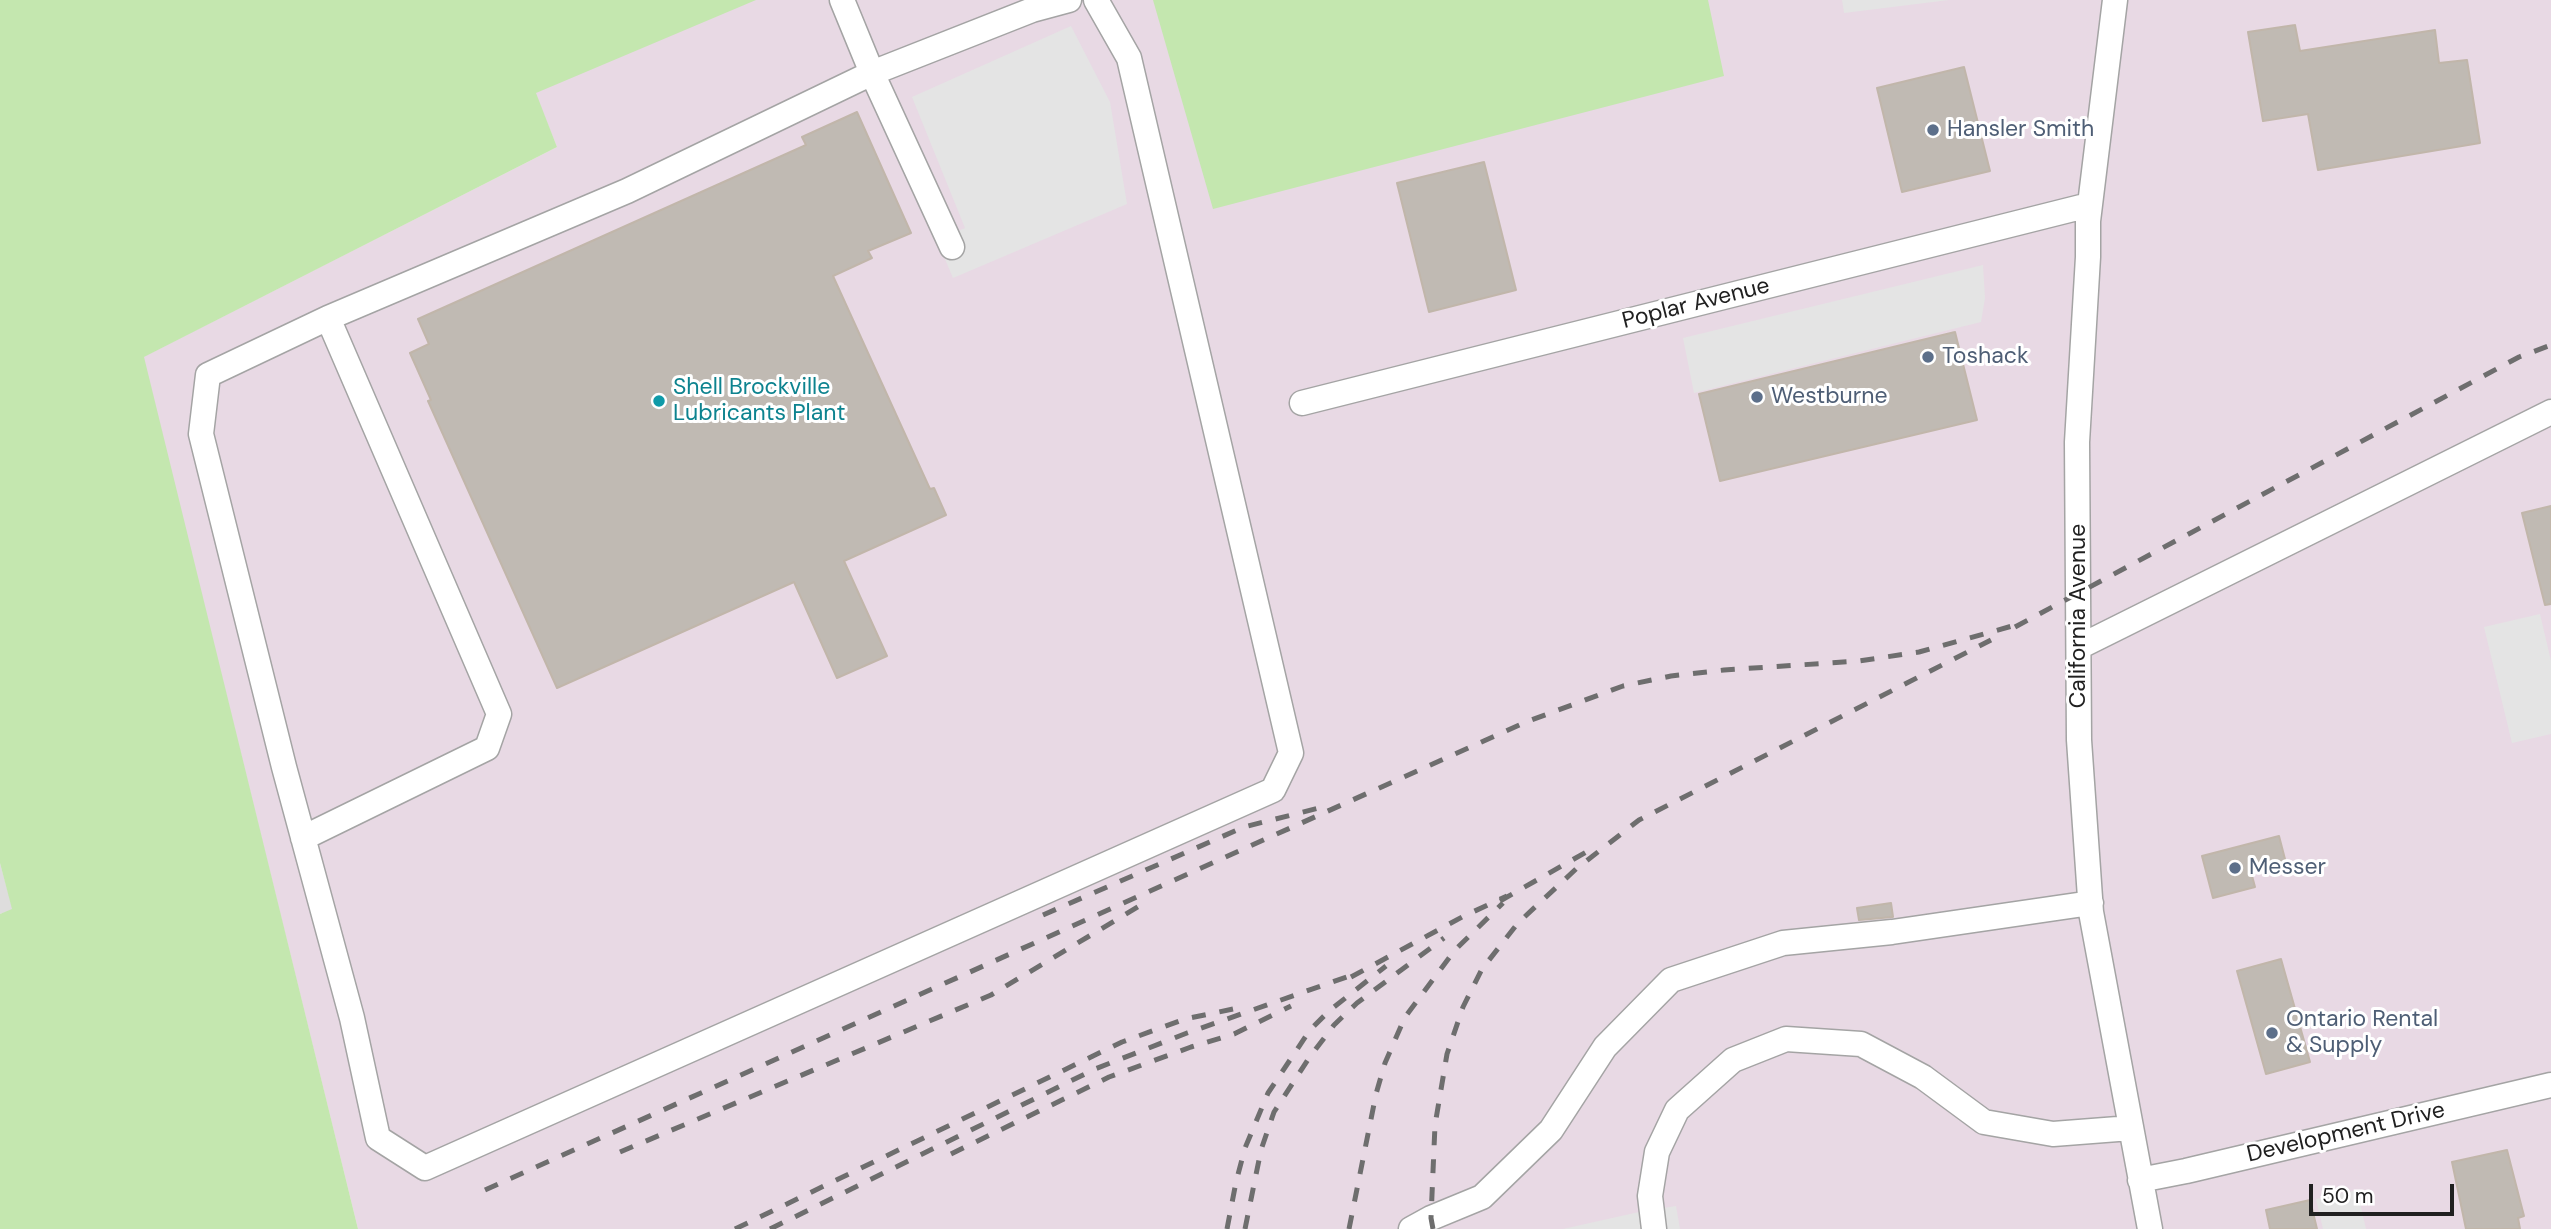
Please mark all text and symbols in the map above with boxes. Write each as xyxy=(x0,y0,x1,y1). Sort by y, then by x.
place label: Hansler Smith xyxy=(1947,116,2094,144)
marker: Hansler Smith xyxy=(1925,122,1941,138)
street label: Poplar Avenue xyxy=(1619,272,1773,336)
place label: Toshack xyxy=(1942,343,2029,371)
marker: Toshack xyxy=(1920,349,1936,365)
place label: Shell Brockville Lubricants Plant xyxy=(673,374,845,428)
place label: Westburne xyxy=(1771,383,1888,411)
marker: Westburne xyxy=(1749,389,1765,405)
marker: Shell Brockville Lubricants Plant xyxy=(651,393,667,409)
street label: California Avenue xyxy=(2065,524,2093,708)
place label: Messer xyxy=(2249,854,2326,882)
marker: Messer xyxy=(2227,860,2243,876)
place label: Ontario Rental & Supply xyxy=(2286,1006,2438,1060)
marker: Ontario Rental & Supply xyxy=(2264,1025,2280,1041)
street label: Development Drive xyxy=(2244,1097,2448,1169)
scale bar xyxy=(2313,1170,2458,1214)
text: 50 m xyxy=(2322,1182,2373,1210)

